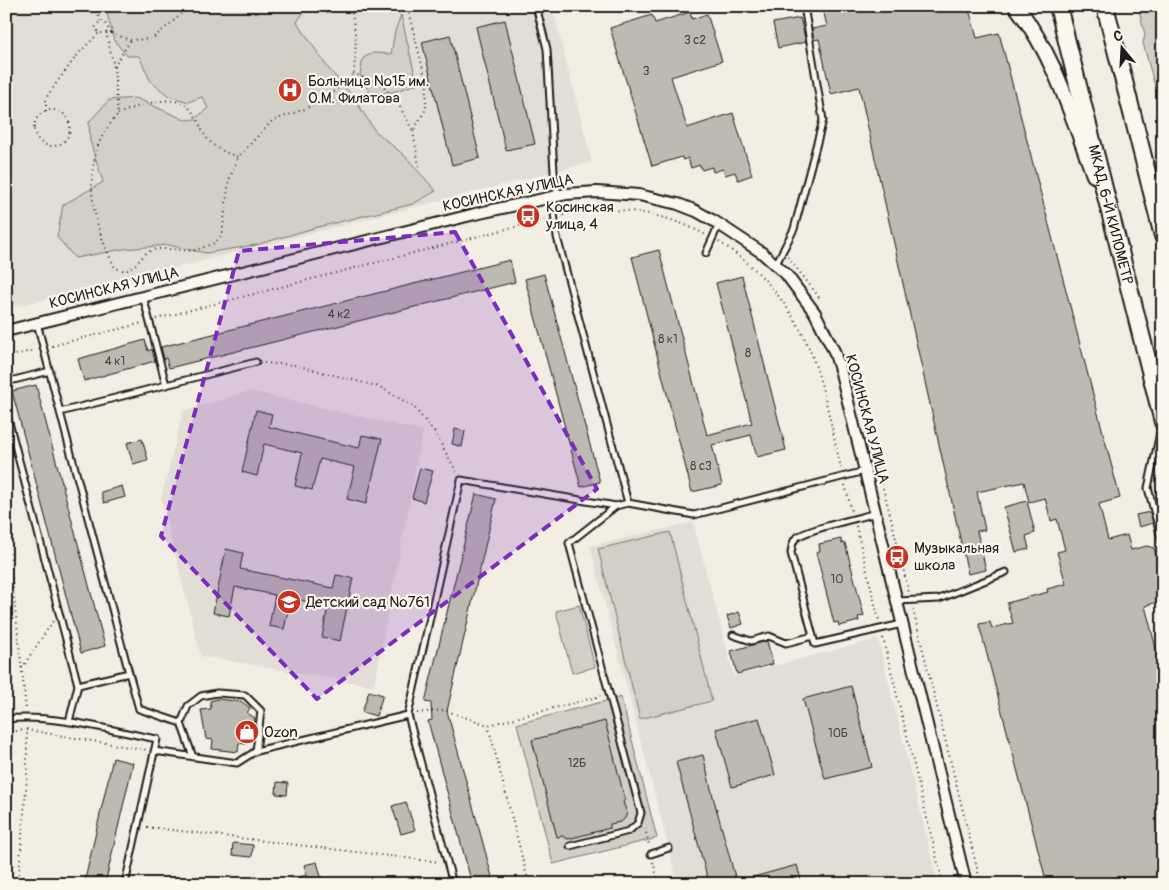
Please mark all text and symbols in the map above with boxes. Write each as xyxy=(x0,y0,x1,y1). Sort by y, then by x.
north arrow xyxy=(1096,22,1146,72)
text: С xyxy=(1111,27,1125,46)
house number: 3 с2 xyxy=(684,33,706,48)
house number: 3 xyxy=(643,64,650,79)
place label: Больница №15 им. О.М. Филатова xyxy=(308,72,429,108)
hospital icon: Больница №15 им. О.М. Филатова xyxy=(277,77,303,103)
street label: МКАД, 6-Й КИЛОМЕТР xyxy=(1084,143,1137,287)
street label: КОСИНСКАЯ УЛИЦА xyxy=(441,170,575,216)
place label: Косинская улица, 4 xyxy=(545,198,614,234)
bus stop icon: Косинская улица, 4 xyxy=(515,203,541,229)
street label: КОСИНСКАЯ УЛИЦА xyxy=(47,263,181,313)
house number: 4 к2 xyxy=(328,307,351,322)
house number: 8 к1 xyxy=(658,332,678,347)
house number: 8 xyxy=(745,346,751,361)
street label: КОСИНСКАЯ УЛИЦА xyxy=(841,352,893,486)
house number: 4 к1 xyxy=(105,354,125,369)
house number: 8 с3 xyxy=(690,459,712,474)
place label: Музыкальная школа xyxy=(914,539,999,575)
bus stop icon: Музыкальная школа xyxy=(884,544,910,570)
house number: 10 xyxy=(831,572,843,587)
school or university icon: Детский сад №761 xyxy=(276,589,302,615)
place label: Детский сад №761 xyxy=(305,593,430,612)
shop icon: Ozon xyxy=(234,719,260,745)
place label: Ozon xyxy=(264,723,298,742)
house number: 10Б xyxy=(828,726,848,741)
house number: 12Б xyxy=(568,756,586,771)

